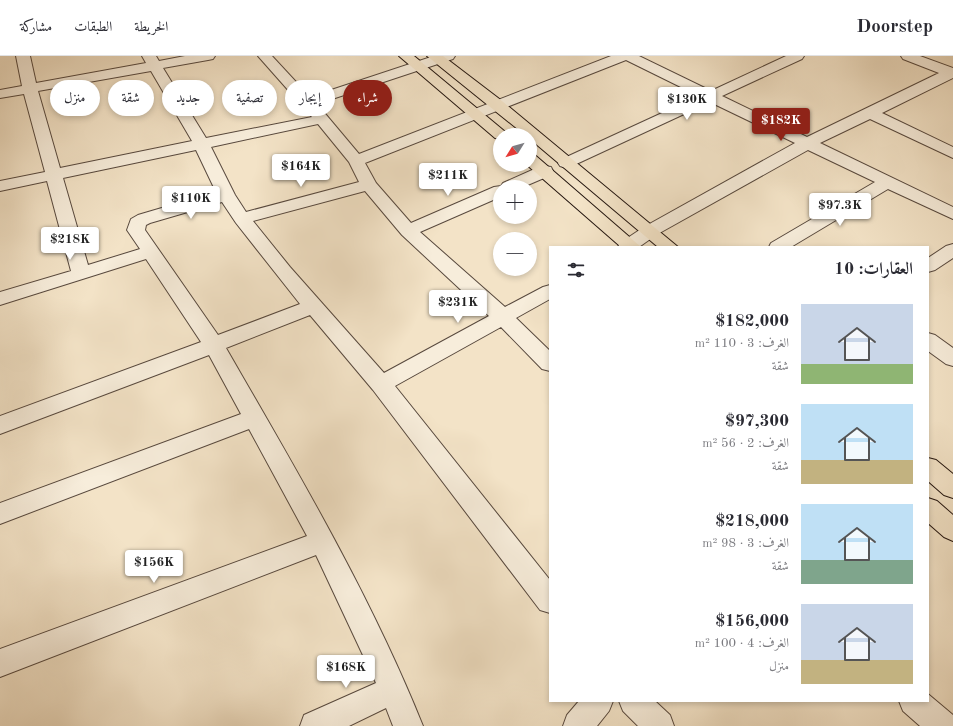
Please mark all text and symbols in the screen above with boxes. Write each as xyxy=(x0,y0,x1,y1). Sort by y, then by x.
text: Doorstep xyxy=(856,18,933,37)
text: مشاركة xyxy=(20,20,52,34)
text: الطبقات xyxy=(74,20,112,34)
text: الخريطة xyxy=(134,20,168,34)
chip: منزل xyxy=(50,80,100,116)
chip: شقة xyxy=(108,80,154,116)
chip: جديد xyxy=(162,80,214,116)
chip: تصفية xyxy=(222,80,277,116)
chip: إيجار xyxy=(285,80,335,116)
chip: شراء xyxy=(343,80,392,116)
pin: $130K xyxy=(659,87,715,121)
text: $130K xyxy=(667,93,707,106)
pin: $182K xyxy=(753,108,809,142)
text: $182K xyxy=(761,114,801,127)
north arrow xyxy=(493,128,537,172)
map controls xyxy=(493,128,537,276)
pin: $164K xyxy=(273,154,329,188)
text: $164K xyxy=(281,160,321,173)
pin: $211K xyxy=(420,163,476,197)
text: $211K xyxy=(428,169,468,182)
button: + xyxy=(493,180,537,224)
pin: $110K xyxy=(163,186,219,220)
text: $110K xyxy=(171,192,211,205)
pin: $97.3K xyxy=(807,193,873,227)
text: $97.3K xyxy=(818,199,862,212)
pin: $218K xyxy=(42,227,98,261)
button: − xyxy=(493,232,537,276)
text: $218K xyxy=(50,233,90,246)
icon: filters xyxy=(565,259,587,281)
text: العقارات: 10 xyxy=(834,261,913,278)
pin: $231K xyxy=(430,290,486,324)
text: $231K xyxy=(438,296,478,309)
text: $182,000 xyxy=(715,313,789,330)
icon: home xyxy=(833,320,881,368)
text: الغرف: 3 · 110 m² xyxy=(695,337,789,350)
text: شقة xyxy=(772,360,789,373)
text: $97,300 xyxy=(725,413,789,430)
icon: home xyxy=(833,420,881,468)
text: الغرف: 2 · 56 m² xyxy=(702,437,789,450)
text: شقة xyxy=(772,460,789,473)
text: $218,000 xyxy=(715,513,789,530)
icon: home xyxy=(833,520,881,568)
text: الغرف: 3 · 98 m² xyxy=(702,537,789,550)
pin: $156K xyxy=(126,550,182,584)
text: $156K xyxy=(134,556,174,569)
text: شقة xyxy=(772,560,789,573)
text: $156,000 xyxy=(715,613,789,630)
icon: home xyxy=(833,620,881,668)
text: الغرف: 4 · 100 m² xyxy=(695,637,789,650)
pin: $168K xyxy=(318,655,374,689)
text: منزل xyxy=(769,660,789,673)
text: $168K xyxy=(326,661,366,674)

